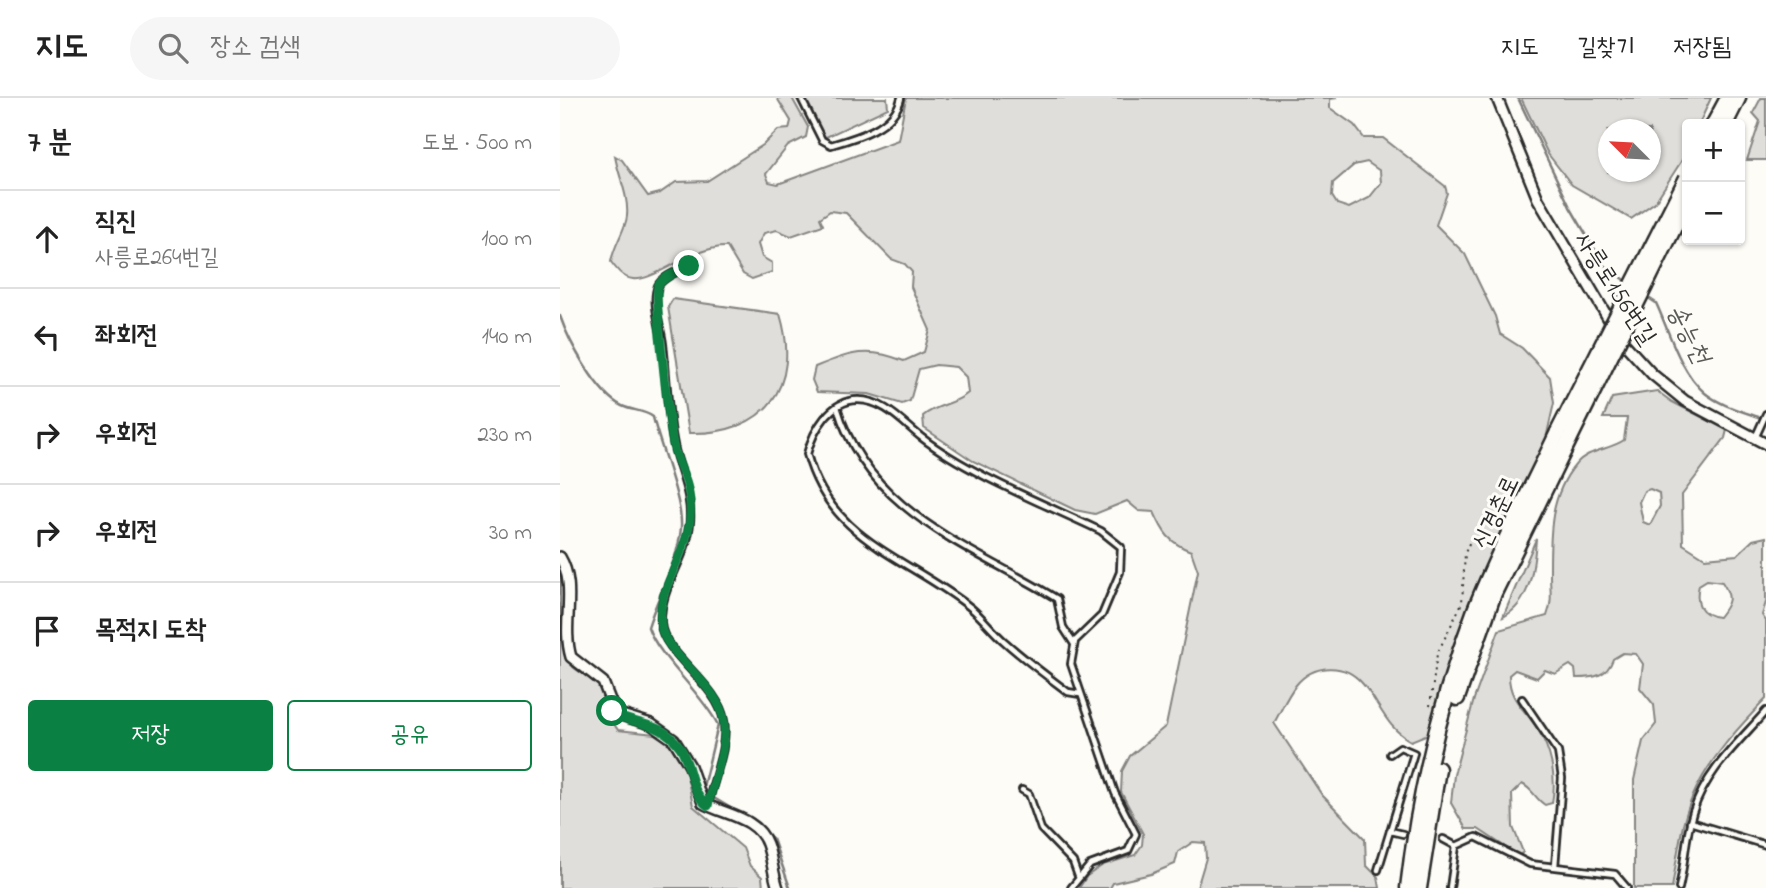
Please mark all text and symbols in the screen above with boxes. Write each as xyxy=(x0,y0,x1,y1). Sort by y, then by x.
search box xyxy=(130,17,620,80)
text: 지도 xyxy=(35,24,88,72)
icon: search xyxy=(154,29,192,67)
text: 장소 검색 xyxy=(210,29,300,67)
text: 지도 xyxy=(1501,31,1539,66)
text: 길찾기 xyxy=(1577,31,1635,66)
text: 저장됨 xyxy=(1673,31,1731,66)
north arrow xyxy=(1598,119,1661,182)
map controls xyxy=(1682,119,1745,245)
button: + xyxy=(1682,119,1745,182)
text: 7 분 xyxy=(28,122,72,166)
text: 도보 · 500 m xyxy=(422,127,532,160)
button: − xyxy=(1682,182,1745,245)
text: 직진 xyxy=(95,204,137,242)
icon: ahead xyxy=(28,220,66,258)
text: 100 m xyxy=(481,223,532,256)
street label: 사릉로156번길 xyxy=(1564,226,1664,353)
text: 사릉로264번길 xyxy=(95,242,219,275)
route end xyxy=(673,250,704,281)
water label: 송능천 xyxy=(1656,298,1720,374)
icon: left xyxy=(28,318,66,356)
text: 좌회전 xyxy=(95,318,158,356)
text: 140 m xyxy=(482,321,532,354)
icon: right xyxy=(28,416,66,454)
text: 우회전 xyxy=(95,416,158,454)
text: 230 m xyxy=(478,419,532,452)
street label: 신경춘로 xyxy=(1465,471,1529,555)
icon: right xyxy=(28,514,66,552)
text: 우회전 xyxy=(95,514,158,552)
text: 30 m xyxy=(489,517,532,550)
icon: arrive xyxy=(28,612,66,650)
text: 목적지 도착 xyxy=(95,612,206,650)
route start xyxy=(596,695,627,726)
button: 저장 xyxy=(28,700,273,771)
button: 공유 xyxy=(287,700,532,771)

